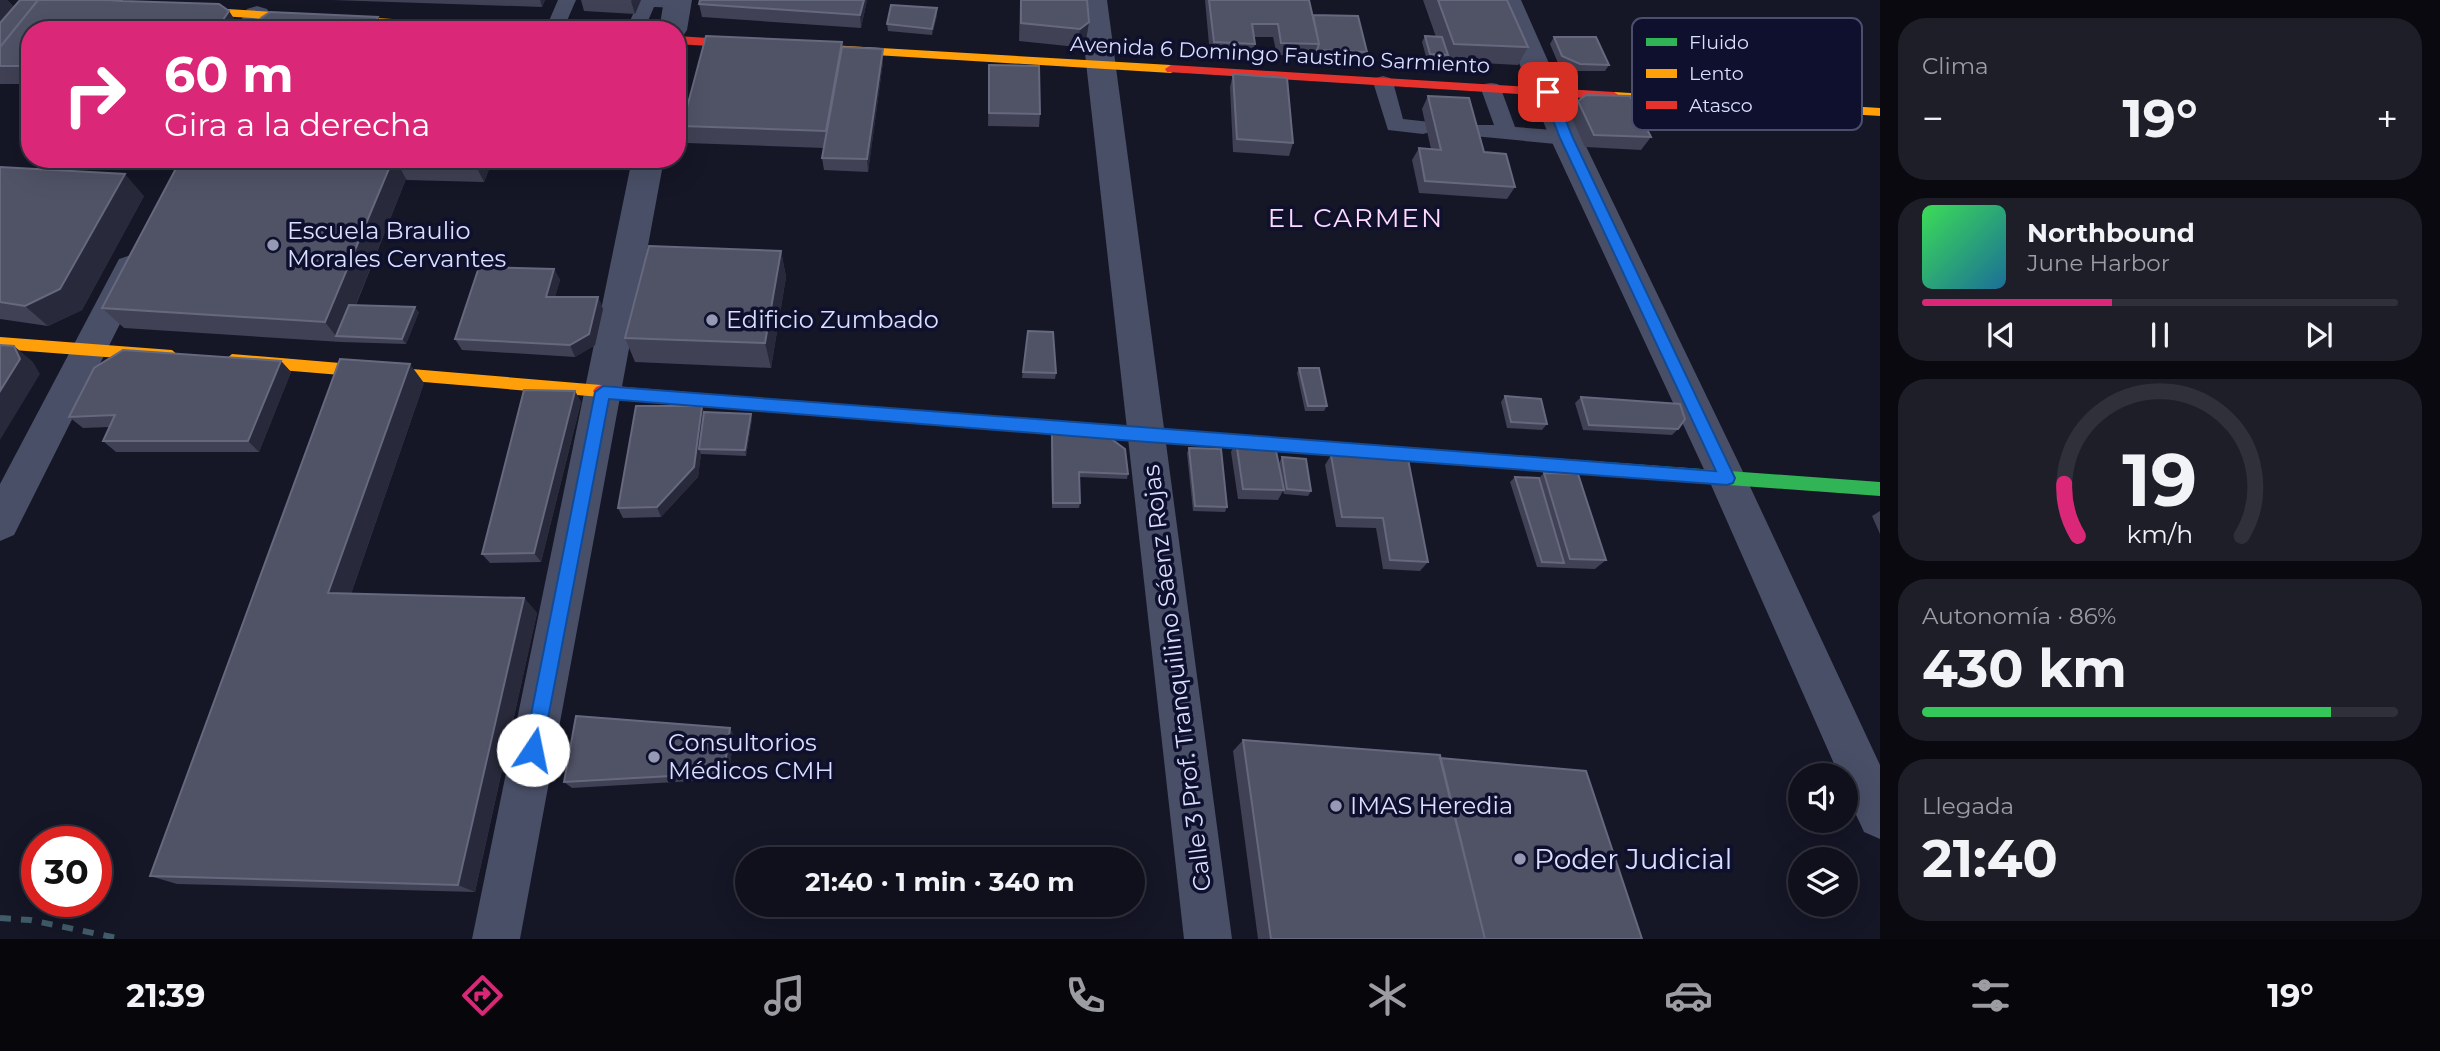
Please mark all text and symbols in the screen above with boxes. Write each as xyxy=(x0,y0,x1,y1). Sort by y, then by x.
legend xyxy=(1632,18,1862,130)
street label: Avenida 6 Domingo Faustino Sarmiento xyxy=(1069,31,1491,78)
text: Fluido xyxy=(1689,31,1749,54)
text: 60 m xyxy=(164,45,294,104)
icon: right xyxy=(49,49,140,140)
text: Clima xyxy=(1922,52,1989,80)
pin xyxy=(1518,62,1578,122)
text: Lento xyxy=(1689,62,1744,85)
icon: arrive xyxy=(1529,73,1567,111)
text: 19° xyxy=(2122,87,2198,150)
text: Atasco xyxy=(1689,94,1753,117)
text: − xyxy=(1922,95,1944,142)
text: + xyxy=(2376,95,2398,142)
text: Gira a la derecha xyxy=(164,105,430,144)
district label: EL CARMEN xyxy=(1268,202,1444,234)
place label: Escuela Braulio Morales Cervantes xyxy=(287,216,506,273)
text: Northbound xyxy=(2027,217,2195,249)
marker: Escuela Braulio Morales Cervantes xyxy=(265,237,281,253)
text: June Harbor xyxy=(2027,249,2170,277)
place label: Edificio Zumbado xyxy=(726,305,939,334)
marker: Edificio Zumbado xyxy=(704,312,720,328)
icon: previous xyxy=(1982,316,2020,354)
icon: pause xyxy=(2141,316,2179,354)
icon: next xyxy=(2300,316,2338,354)
text: 19 xyxy=(2123,436,2197,524)
street label: Calle 3 Prof. Tranquilino Sáenz Rojas xyxy=(1136,463,1217,893)
text: km/h xyxy=(2127,518,2193,548)
text: Autonomía · 86% xyxy=(1922,602,2116,630)
text: 430 km xyxy=(1922,637,2127,700)
position arrow xyxy=(496,713,570,787)
place label: Consultorios Médicos CMH xyxy=(668,728,834,785)
marker: Consultorios Médicos CMH xyxy=(646,749,662,765)
map controls xyxy=(1788,763,1858,917)
button: sound xyxy=(1788,763,1858,833)
place label: IMAS Heredia xyxy=(1350,791,1513,820)
text: Llegada xyxy=(1922,792,2014,820)
marker: IMAS Heredia xyxy=(1328,798,1344,814)
speed limit sign: 30 xyxy=(21,826,112,917)
text: 21:40 xyxy=(1922,827,2058,890)
place label: Poder Judicial xyxy=(1534,842,1732,876)
button: layers xyxy=(1788,847,1858,917)
marker: Poder Judicial xyxy=(1512,851,1528,867)
text: 21:40 · 1 min · 340 m xyxy=(805,866,1075,898)
icon: directions xyxy=(458,971,507,1020)
icon: music xyxy=(760,971,809,1020)
icon: phone xyxy=(1061,971,1110,1020)
icon: climate xyxy=(1363,971,1412,1020)
icon: car xyxy=(1664,971,1713,1020)
icon: filters xyxy=(1966,971,2015,1020)
text: 21:39 xyxy=(126,976,205,1015)
text: 19° xyxy=(2267,976,2314,1015)

